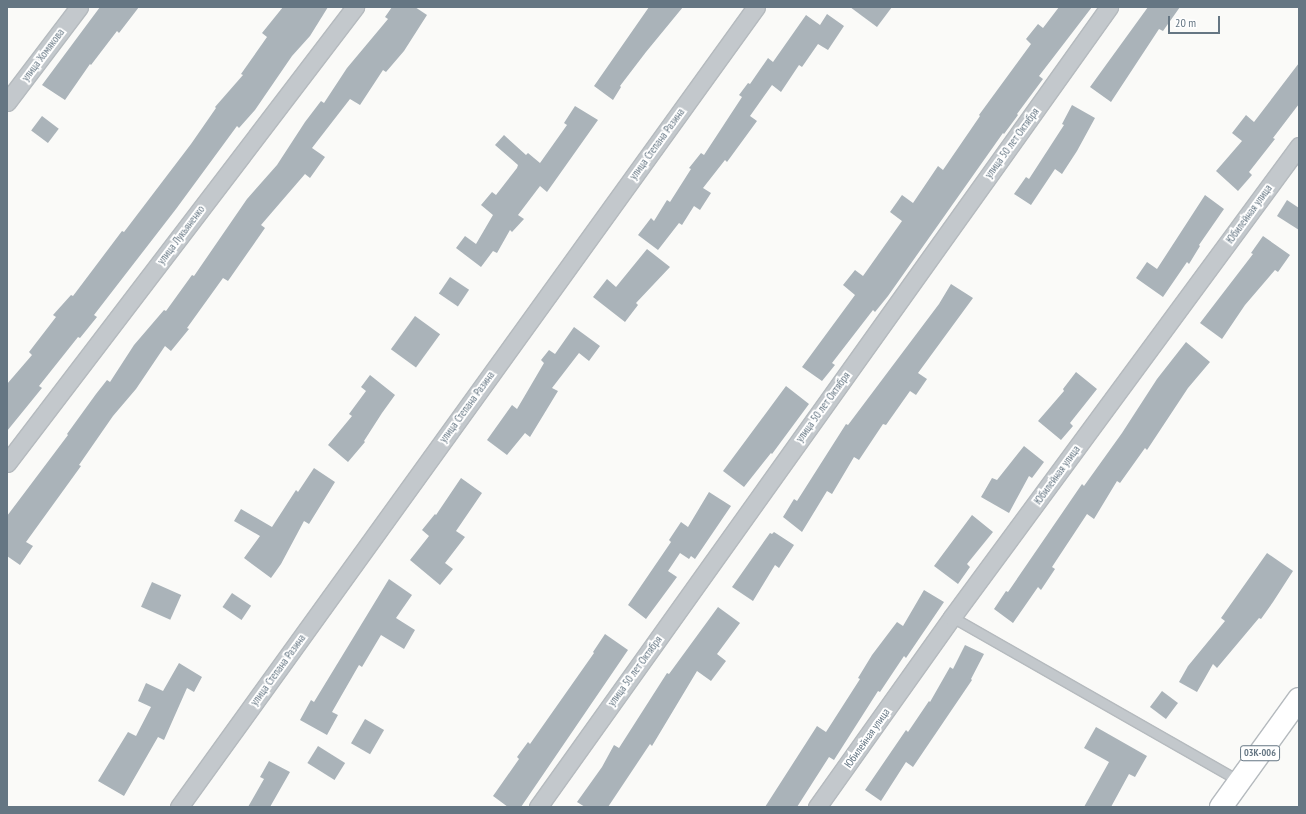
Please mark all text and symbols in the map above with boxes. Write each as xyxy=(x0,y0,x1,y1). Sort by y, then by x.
scale bar xyxy=(1170,8,1222,34)
text: 20 m xyxy=(1175,15,1196,30)
street label: улица Хомякова xyxy=(19,26,67,84)
street label: улица 50 лет Октября xyxy=(982,105,1042,181)
street label: улица Степана Разина xyxy=(627,106,687,182)
street label: Юбилейная улица xyxy=(1223,182,1275,246)
street label: улица Лукьяненко xyxy=(155,203,207,267)
street label: улица Степана Разина xyxy=(437,369,497,445)
street label: улица 50 лет Октября xyxy=(793,369,853,445)
street label: Юбилейная улица xyxy=(1031,443,1083,507)
street label: улица Степана Разина xyxy=(248,632,308,708)
street label: улица 50 лет Октября xyxy=(605,633,665,709)
street label: Юбилейная улица xyxy=(842,706,892,770)
road number: 03К-006 xyxy=(1240,745,1280,761)

